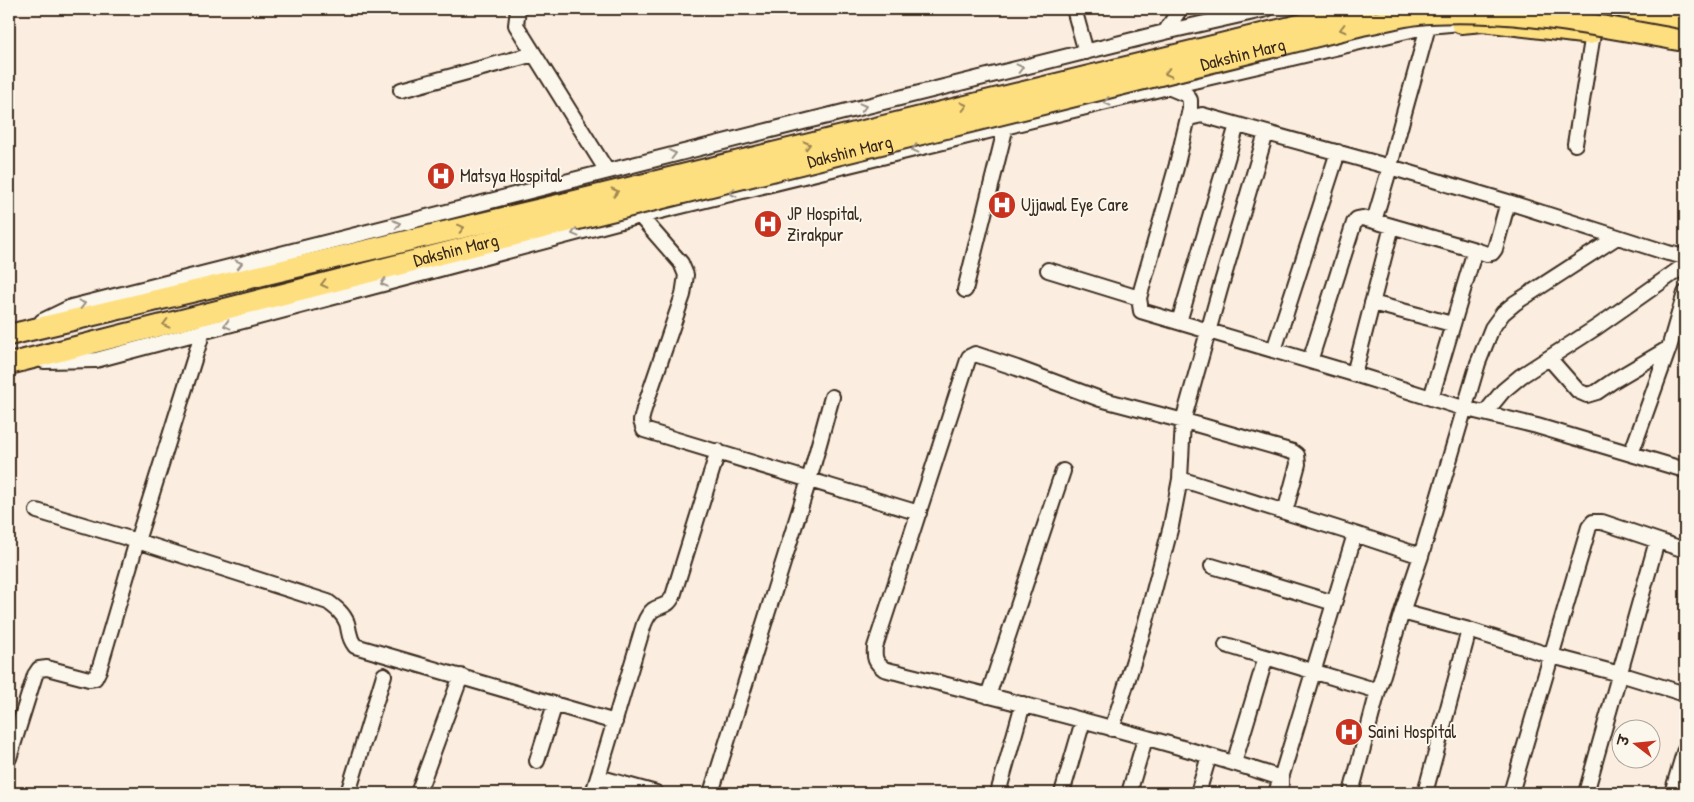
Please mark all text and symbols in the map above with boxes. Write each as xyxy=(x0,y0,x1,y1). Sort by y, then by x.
one-way arrow xyxy=(1338,23,1347,34)
street label: Dakshin Marg xyxy=(1198,31,1288,77)
one-way arrow xyxy=(1016,63,1025,74)
one-way arrow xyxy=(1165,67,1173,77)
one-way arrow xyxy=(1102,96,1111,107)
one-way arrow xyxy=(960,101,969,112)
one-way arrow xyxy=(858,102,867,113)
street label: Dakshin Marg xyxy=(804,129,895,174)
one-way arrow xyxy=(802,140,811,151)
one-way arrow xyxy=(910,143,919,154)
one-way arrow xyxy=(669,150,677,160)
hospital icon: Matsya Hospital xyxy=(426,161,456,191)
place label: Matsya Hospital xyxy=(460,163,562,188)
one-way arrow xyxy=(610,187,619,198)
one-way arrow xyxy=(728,187,737,198)
hospital icon: Ujjawal Eye Care xyxy=(987,190,1017,220)
place label: Ujjawal Eye Care xyxy=(1021,192,1129,217)
place label: JP Hospital, Zirakpur xyxy=(787,201,862,247)
hospital icon: JP Hospital, Zirakpur xyxy=(753,209,783,239)
one-way arrow xyxy=(392,219,401,230)
one-way arrow xyxy=(457,223,466,234)
street label: Dakshin Marg xyxy=(411,227,501,272)
one-way arrow xyxy=(571,227,580,238)
one-way arrow xyxy=(235,259,244,270)
one-way arrow xyxy=(381,277,389,287)
one-way arrow xyxy=(319,278,328,289)
one-way arrow xyxy=(77,299,86,310)
one-way arrow xyxy=(162,318,171,329)
one-way arrow xyxy=(223,319,232,330)
hospital icon: Saini Hospital xyxy=(1334,717,1364,747)
place label: Saini Hospital xyxy=(1368,719,1456,744)
north arrow xyxy=(1612,720,1662,770)
text: उ xyxy=(1612,732,1634,749)

